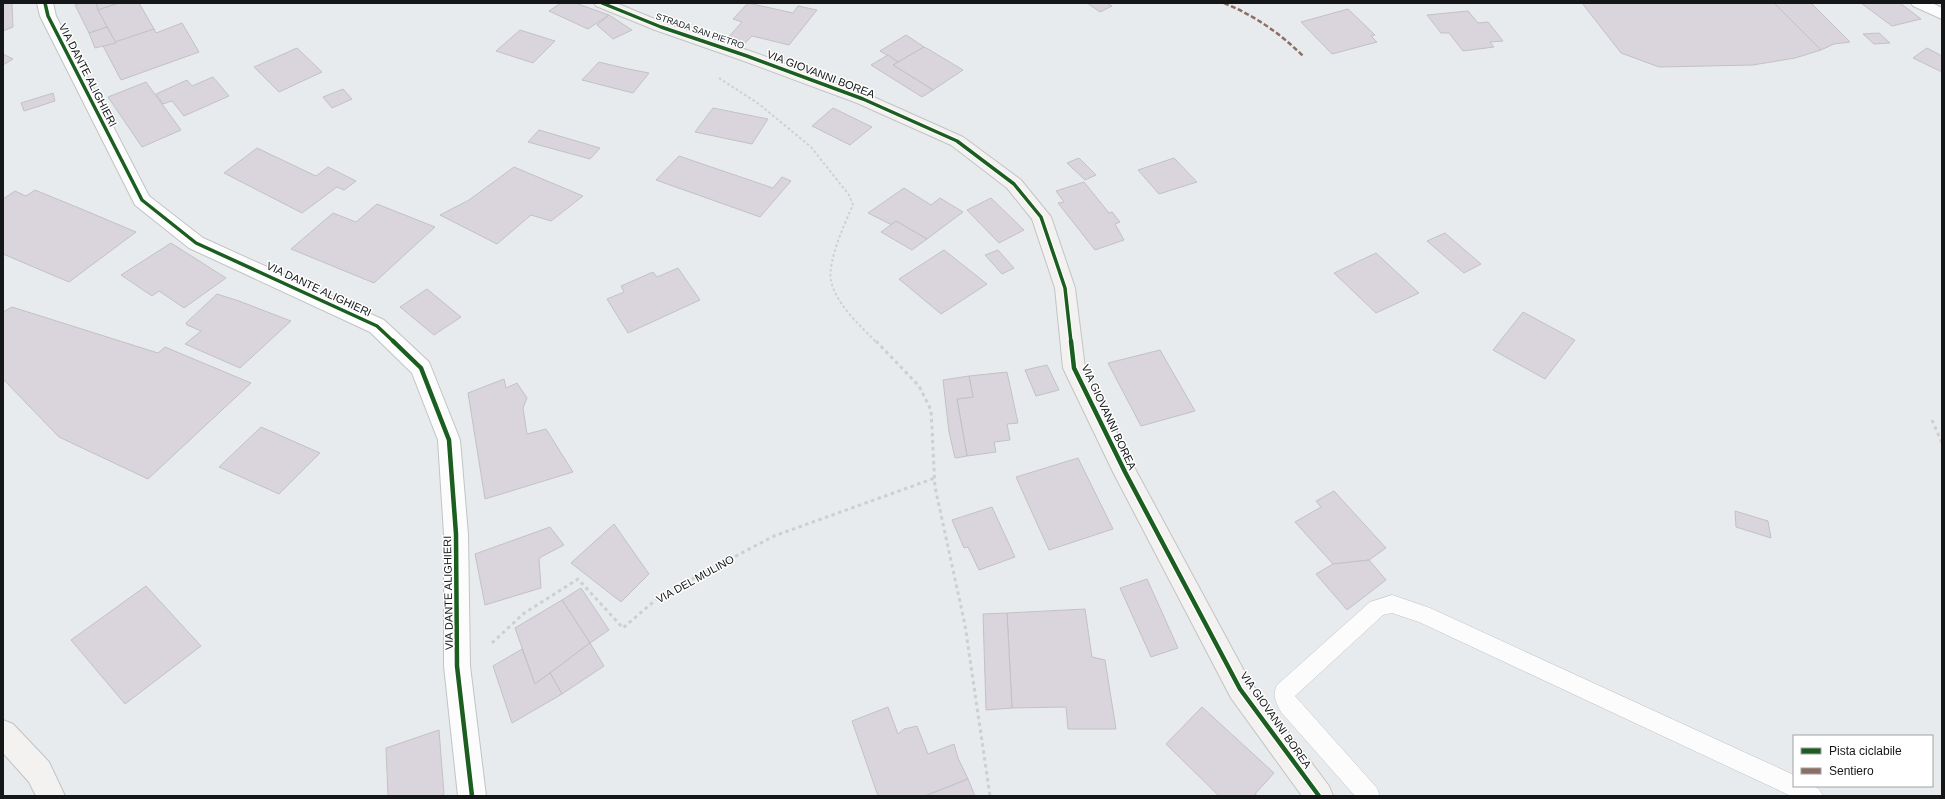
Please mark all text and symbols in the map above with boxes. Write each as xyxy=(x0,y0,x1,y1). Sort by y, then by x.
street label: STRADA SAN PIETRO xyxy=(654,11,746,51)
street label: VIA DANTE ALIGHIERI xyxy=(57,21,119,129)
street label: VIA GIOVANNI BOREA xyxy=(765,48,877,100)
street label: VIA DANTE ALIGHIERI xyxy=(265,259,373,319)
street label: VIA GIOVANNI BOREA xyxy=(1079,362,1139,472)
street label: VIA DANTE ALIGHIERI xyxy=(441,536,455,650)
street label: VIA DEL MULINO xyxy=(654,552,736,605)
street label: VIA GIOVANNI BOREA xyxy=(1238,670,1314,771)
legend xyxy=(1793,735,1933,787)
text: Pista ciclabile xyxy=(1829,744,1902,758)
text: Sentiero xyxy=(1829,764,1874,778)

